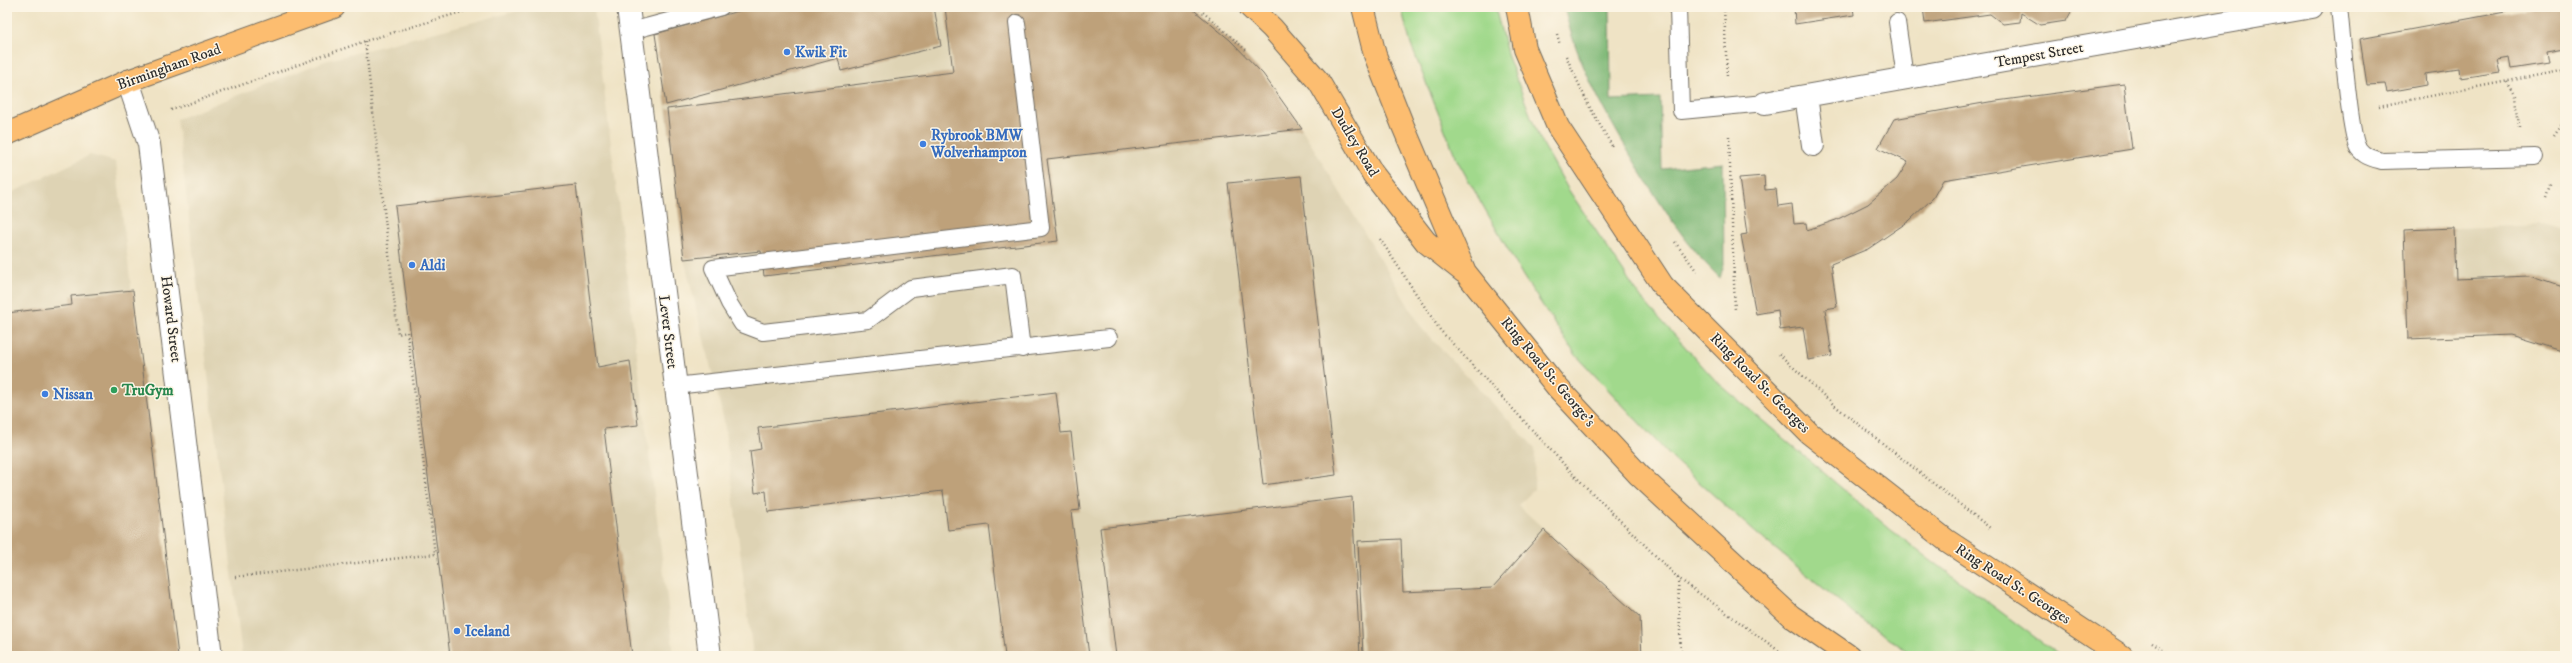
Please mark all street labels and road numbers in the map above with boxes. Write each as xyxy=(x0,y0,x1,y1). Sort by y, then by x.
street label: Tempest Street xyxy=(1993,38,2085,72)
street label: Birmingham Road xyxy=(115,39,224,95)
street label: Dudley Road xyxy=(1327,104,1383,181)
street label: Howard Street xyxy=(156,275,186,364)
street label: Lever Street xyxy=(654,294,682,370)
street label: Ring Road St. George's xyxy=(1497,313,1599,431)
street label: Ring Road St. Georges xyxy=(1706,329,1814,437)
street label: Ring Road St. Georges xyxy=(1952,540,2074,628)

